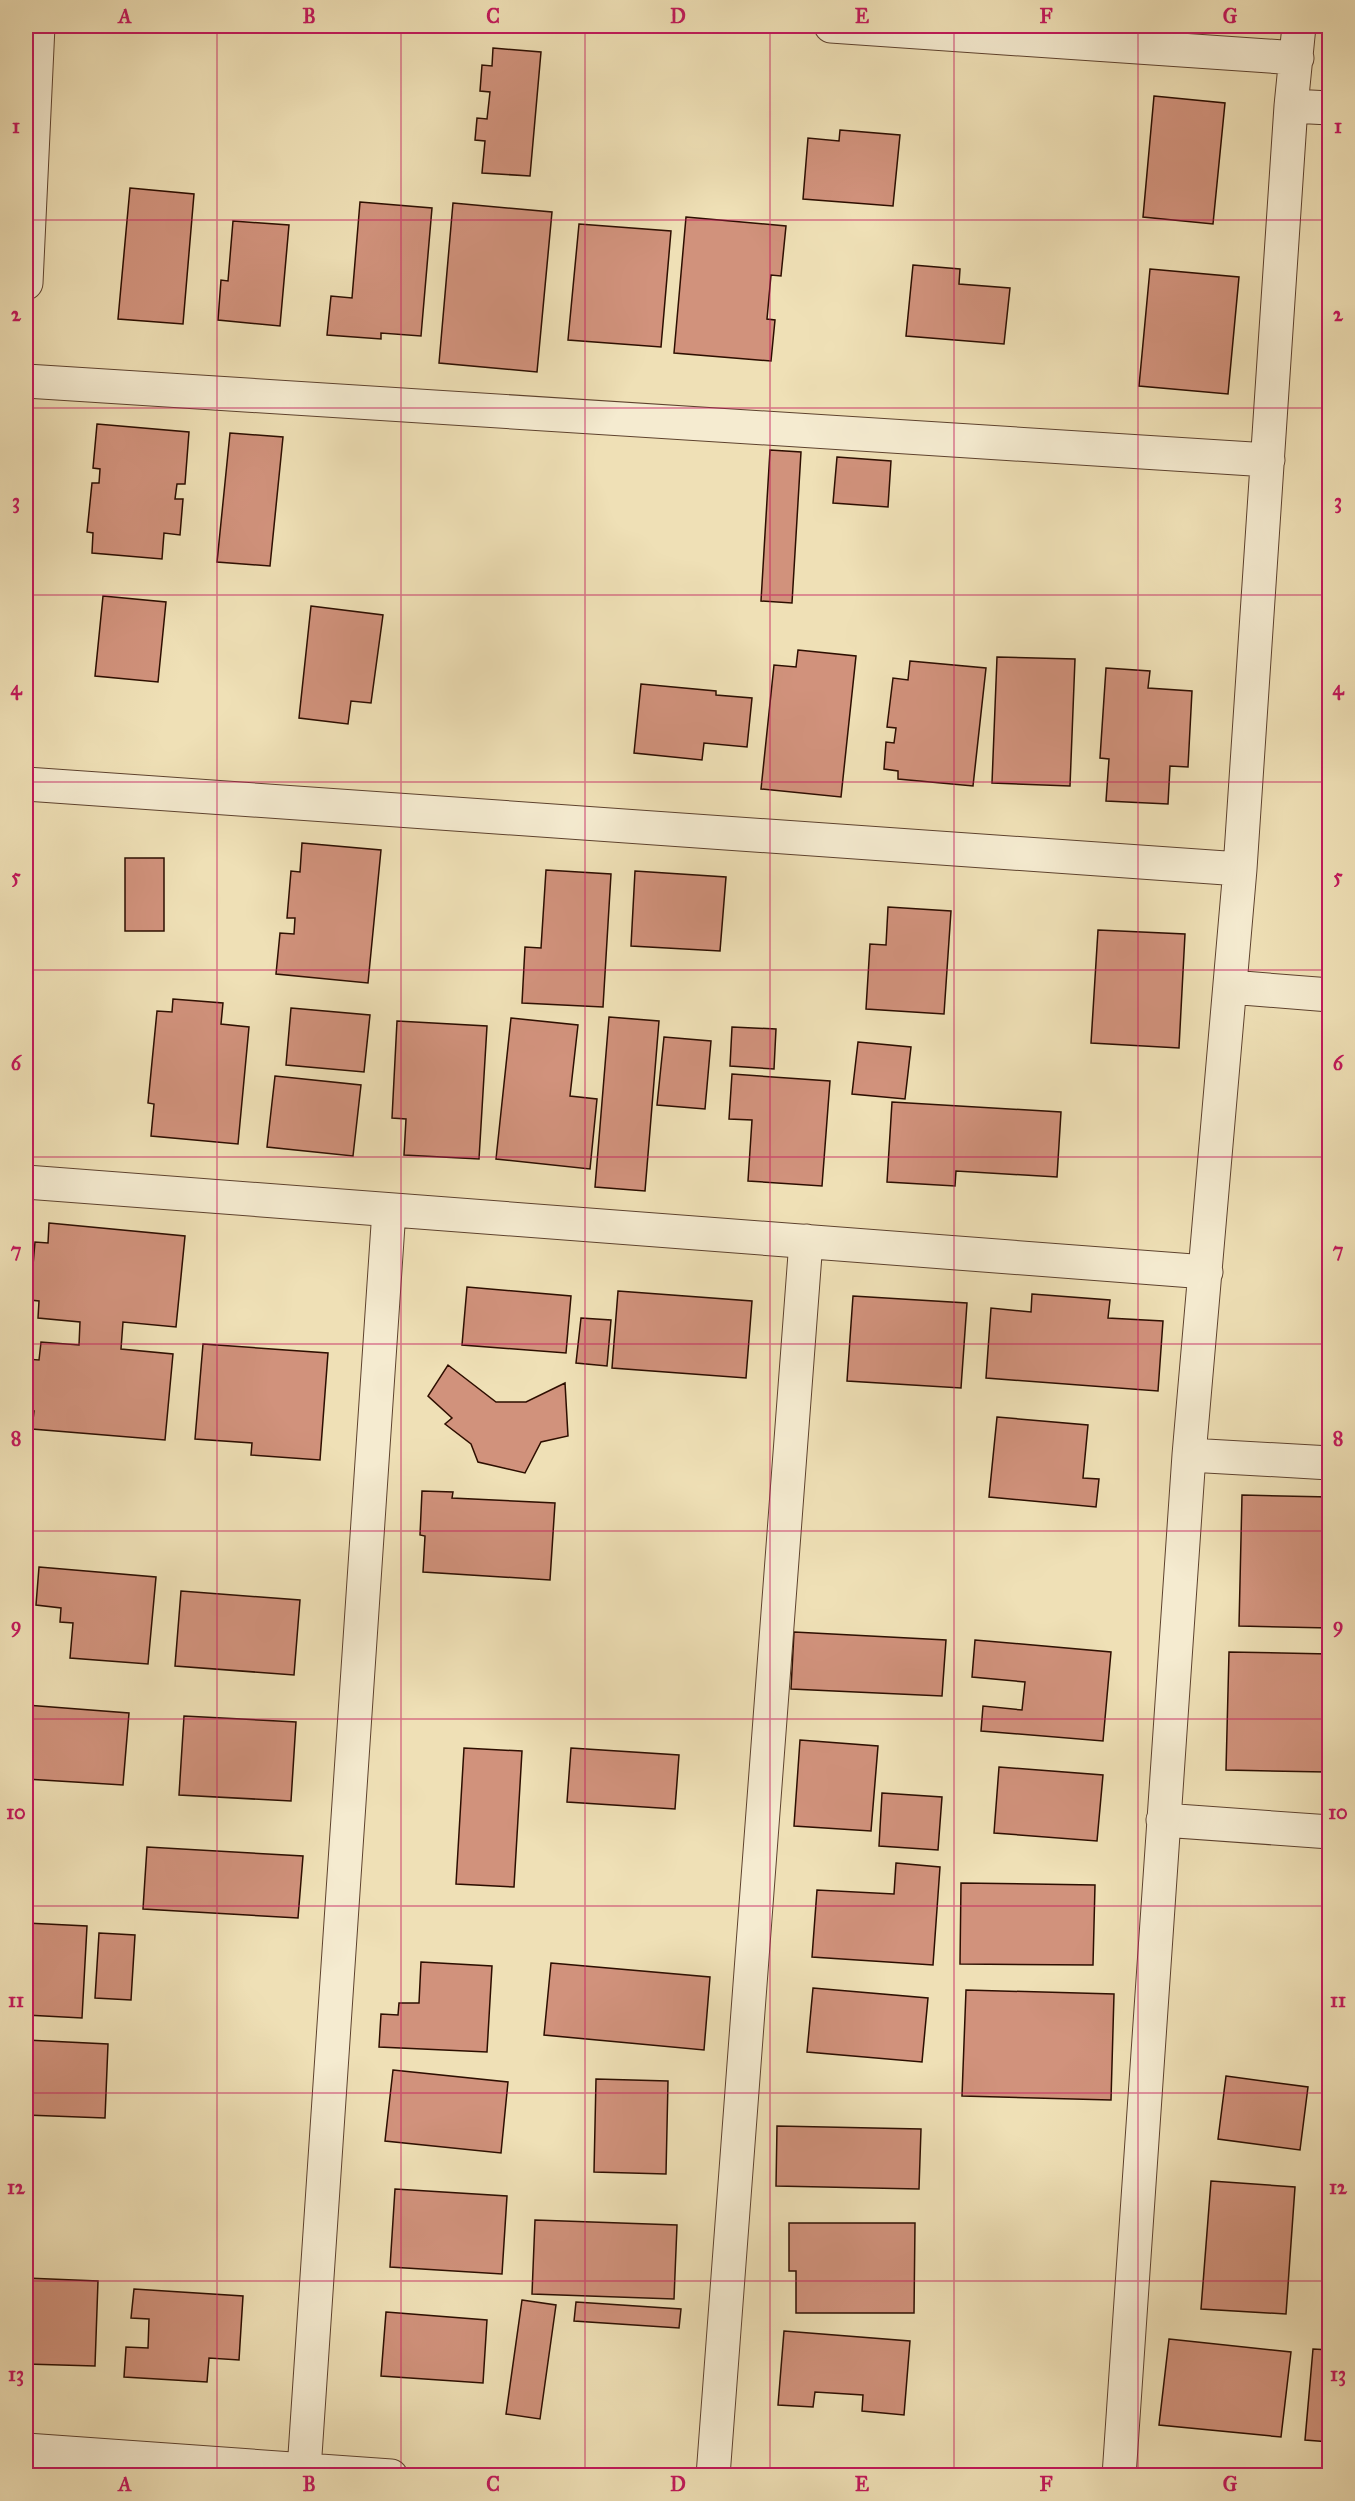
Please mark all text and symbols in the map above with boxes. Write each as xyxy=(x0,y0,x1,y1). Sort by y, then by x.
text: A xyxy=(116,4,132,28)
text: B xyxy=(302,4,316,28)
text: C xyxy=(486,4,500,28)
text: D xyxy=(670,4,686,28)
text: E xyxy=(855,4,870,28)
text: F xyxy=(1039,4,1053,28)
text: G xyxy=(1223,4,1238,28)
text: 1 xyxy=(12,114,20,138)
text: 1 xyxy=(1334,114,1342,138)
text: 2 xyxy=(11,302,22,326)
text: 2 xyxy=(1333,302,1344,326)
text: 3 xyxy=(12,489,20,514)
text: 3 xyxy=(1334,489,1342,514)
text: 4 xyxy=(10,676,22,701)
text: 4 xyxy=(1332,676,1344,701)
text: 5 xyxy=(11,864,21,888)
text: 5 xyxy=(1333,864,1343,888)
text: 6 xyxy=(11,1051,23,1075)
text: 6 xyxy=(1333,1051,1345,1075)
text: 7 xyxy=(11,1238,22,1262)
text: 7 xyxy=(1333,1238,1344,1262)
text: 8 xyxy=(11,1426,21,1450)
text: 8 xyxy=(1333,1426,1343,1450)
text: 9 xyxy=(11,1613,21,1638)
text: 9 xyxy=(1333,1613,1343,1638)
text: 10 xyxy=(6,1800,26,1824)
text: 10 xyxy=(1328,1800,1348,1824)
text: 11 xyxy=(8,1988,24,2012)
text: 11 xyxy=(1330,1988,1346,2012)
text: 12 xyxy=(7,2175,26,2199)
text: 12 xyxy=(1329,2175,1348,2199)
text: 13 xyxy=(8,2362,24,2387)
text: 13 xyxy=(1330,2362,1346,2387)
text: A xyxy=(116,2472,132,2496)
text: B xyxy=(302,2472,316,2496)
text: C xyxy=(486,2472,500,2496)
text: D xyxy=(670,2472,686,2496)
text: E xyxy=(855,2472,870,2496)
text: F xyxy=(1039,2472,1053,2496)
text: G xyxy=(1223,2472,1238,2496)

